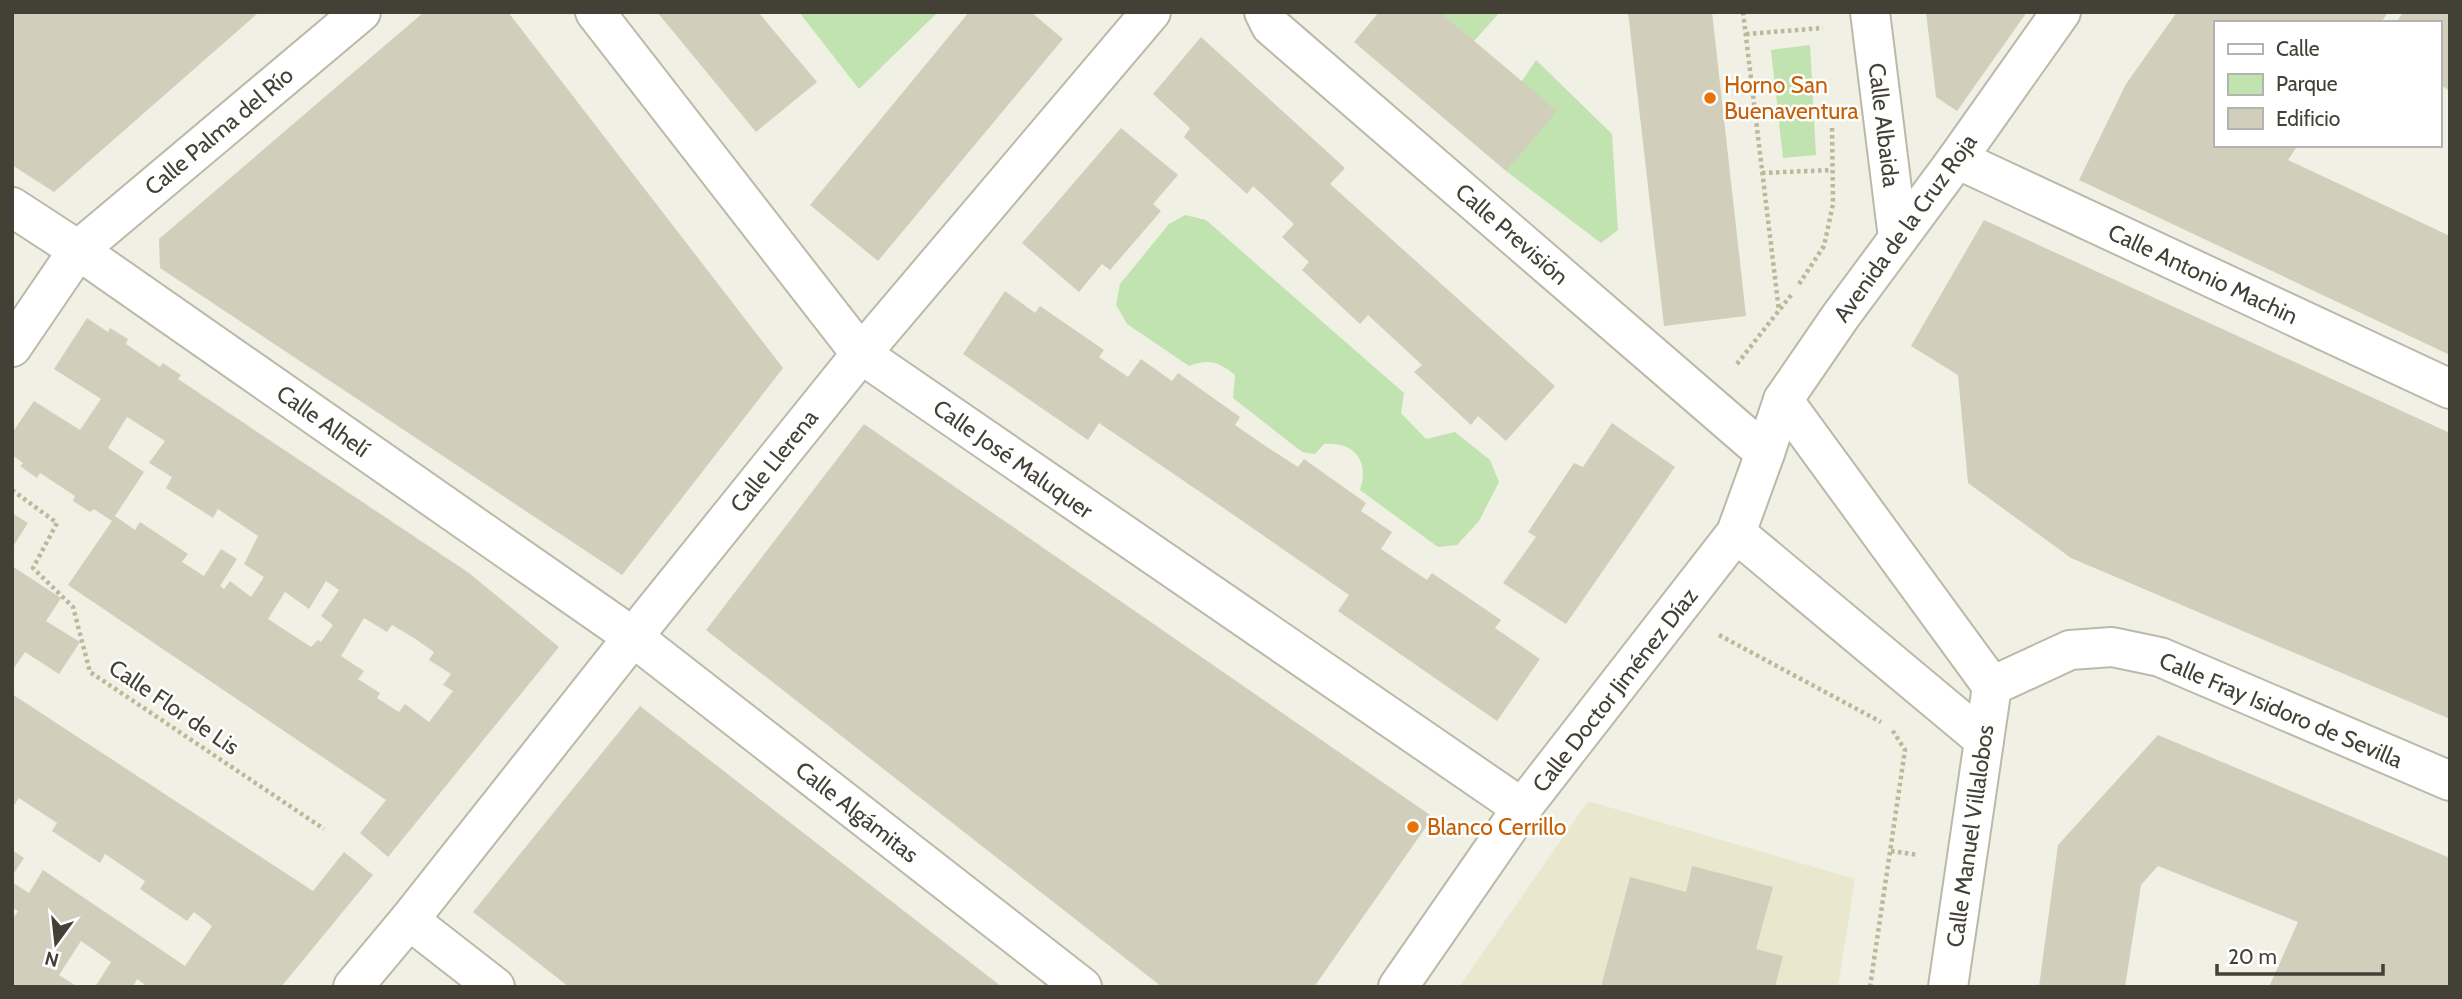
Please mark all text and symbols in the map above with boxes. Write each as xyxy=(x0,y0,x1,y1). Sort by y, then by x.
legend xyxy=(2214,21,2441,147)
text: Calle xyxy=(2276,36,2320,61)
street label: Calle Palma del Río xyxy=(139,61,299,201)
street label: Calle Albaida xyxy=(1862,61,1906,189)
place label: Horno San Buenaventura xyxy=(1724,71,1858,125)
text: Parque xyxy=(2276,71,2338,96)
marker: Horno San Buenaventura xyxy=(1702,90,1718,106)
text: Edificio xyxy=(2276,106,2340,131)
street label: Avenida de la Cruz Roja xyxy=(1827,128,1983,328)
street label: Calle Previsión xyxy=(1450,177,1574,291)
street label: Calle Antonio Machin xyxy=(2104,218,2302,330)
street label: Calle Alhelí xyxy=(271,379,375,463)
street label: Calle José Maluquer xyxy=(928,393,1099,525)
street label: Calle Llerena xyxy=(724,404,824,518)
street label: Calle Doctor Jiménez Díaz xyxy=(1526,582,1704,798)
street label: Calle Fray Isidoro de Sevilla xyxy=(2155,646,2407,774)
street label: Calle Flor de Lis xyxy=(104,653,244,761)
street label: Calle Manuel Villalobos xyxy=(1941,723,1999,949)
street label: Calle Algámitas xyxy=(790,755,924,869)
place label: Blanco Cerrillo xyxy=(1427,813,1566,841)
marker: Blanco Cerrillo xyxy=(1405,819,1421,835)
north arrow xyxy=(21,908,91,978)
scale bar xyxy=(2217,932,2383,976)
text: 20 m xyxy=(2228,944,2277,969)
text: N xyxy=(42,946,61,972)

